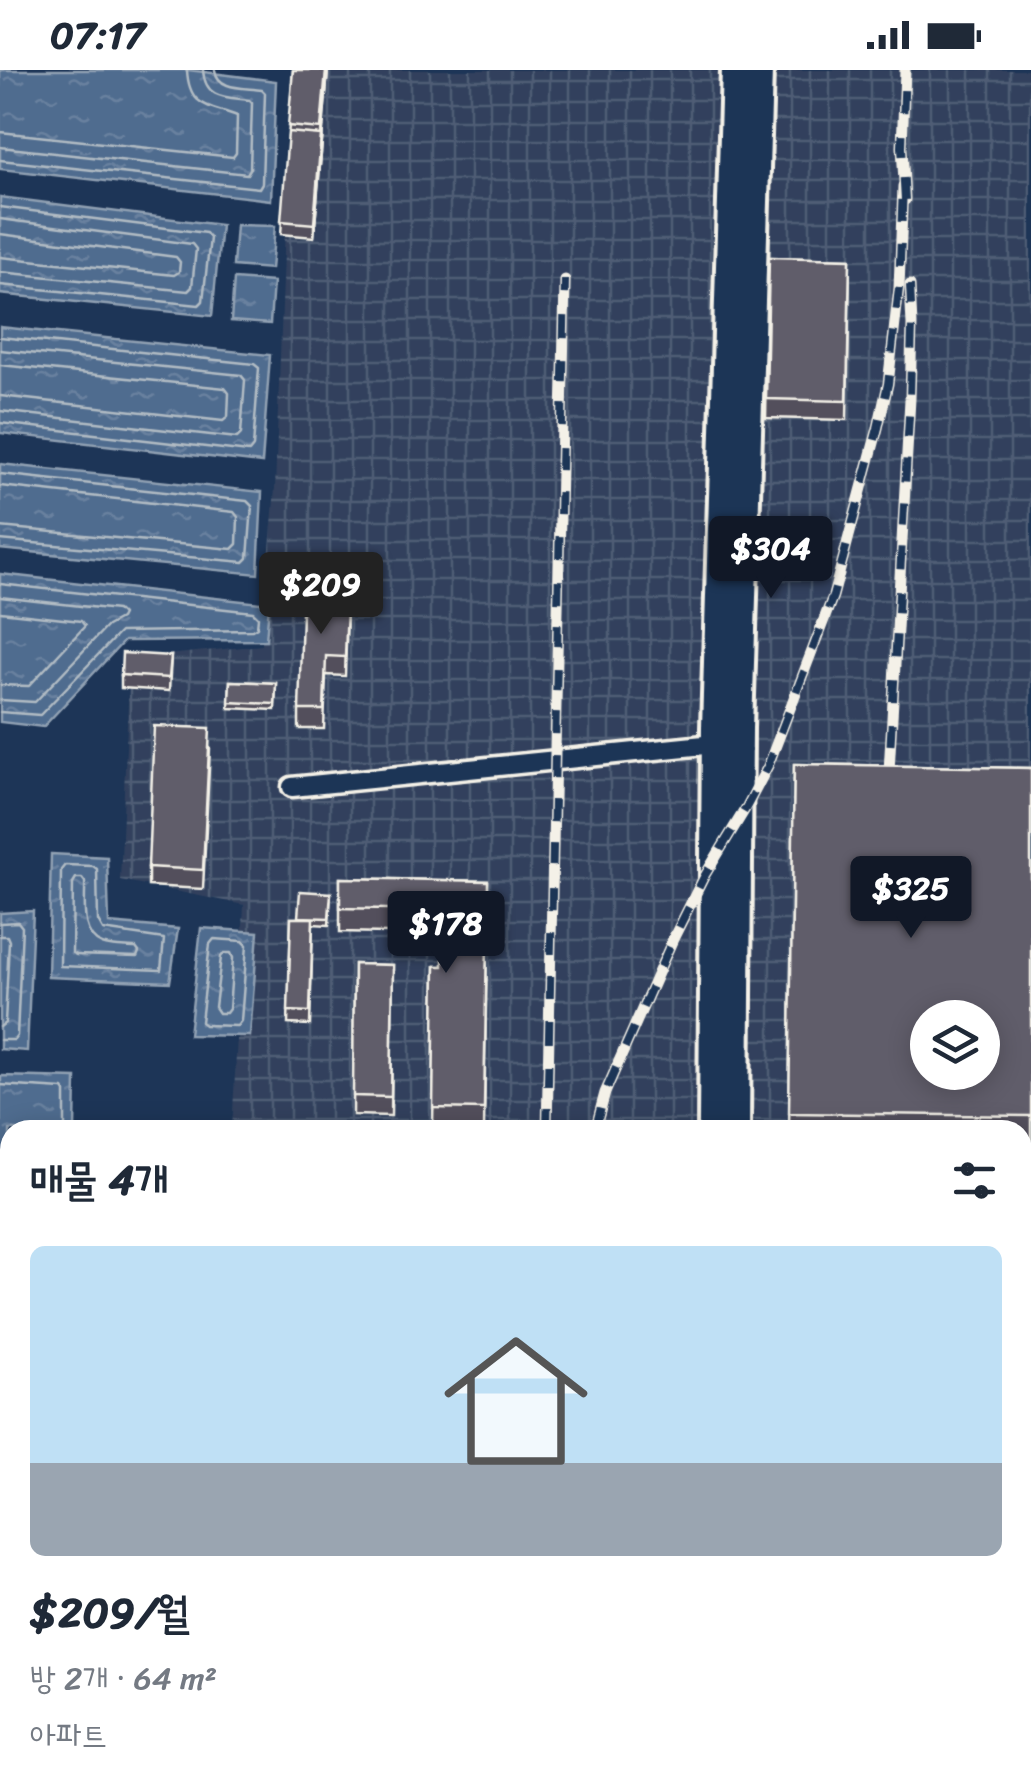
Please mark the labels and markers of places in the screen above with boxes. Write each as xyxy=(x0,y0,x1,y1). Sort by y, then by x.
pin: $304 xyxy=(712,516,830,601)
pin: $209 xyxy=(262,552,380,637)
pin: $325 xyxy=(852,856,970,941)
pin: $178 xyxy=(387,891,505,976)

